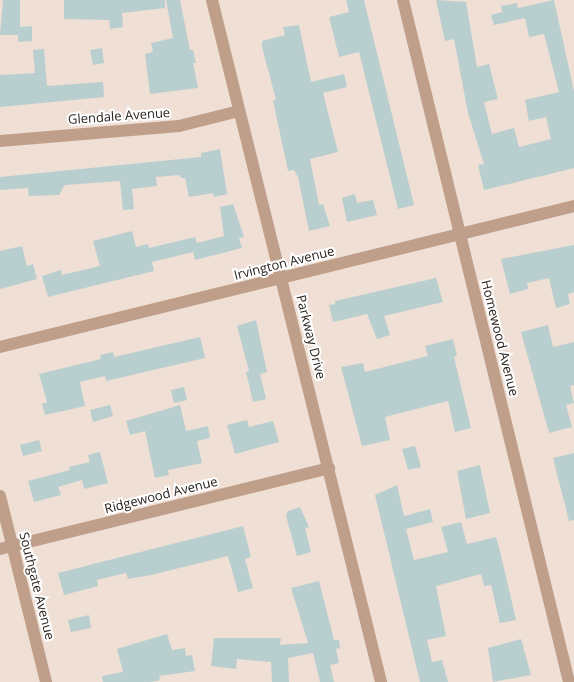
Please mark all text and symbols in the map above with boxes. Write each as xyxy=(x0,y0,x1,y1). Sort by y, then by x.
street label: Glendale Avenue xyxy=(67,105,171,127)
street label: Irvington Avenue xyxy=(232,243,336,283)
street label: Homewood Avenue xyxy=(478,278,522,398)
street label: Parkway Drive xyxy=(293,293,329,381)
street label: Ridgewood Avenue xyxy=(103,473,219,517)
street label: Southgate Avenue xyxy=(16,531,58,641)

